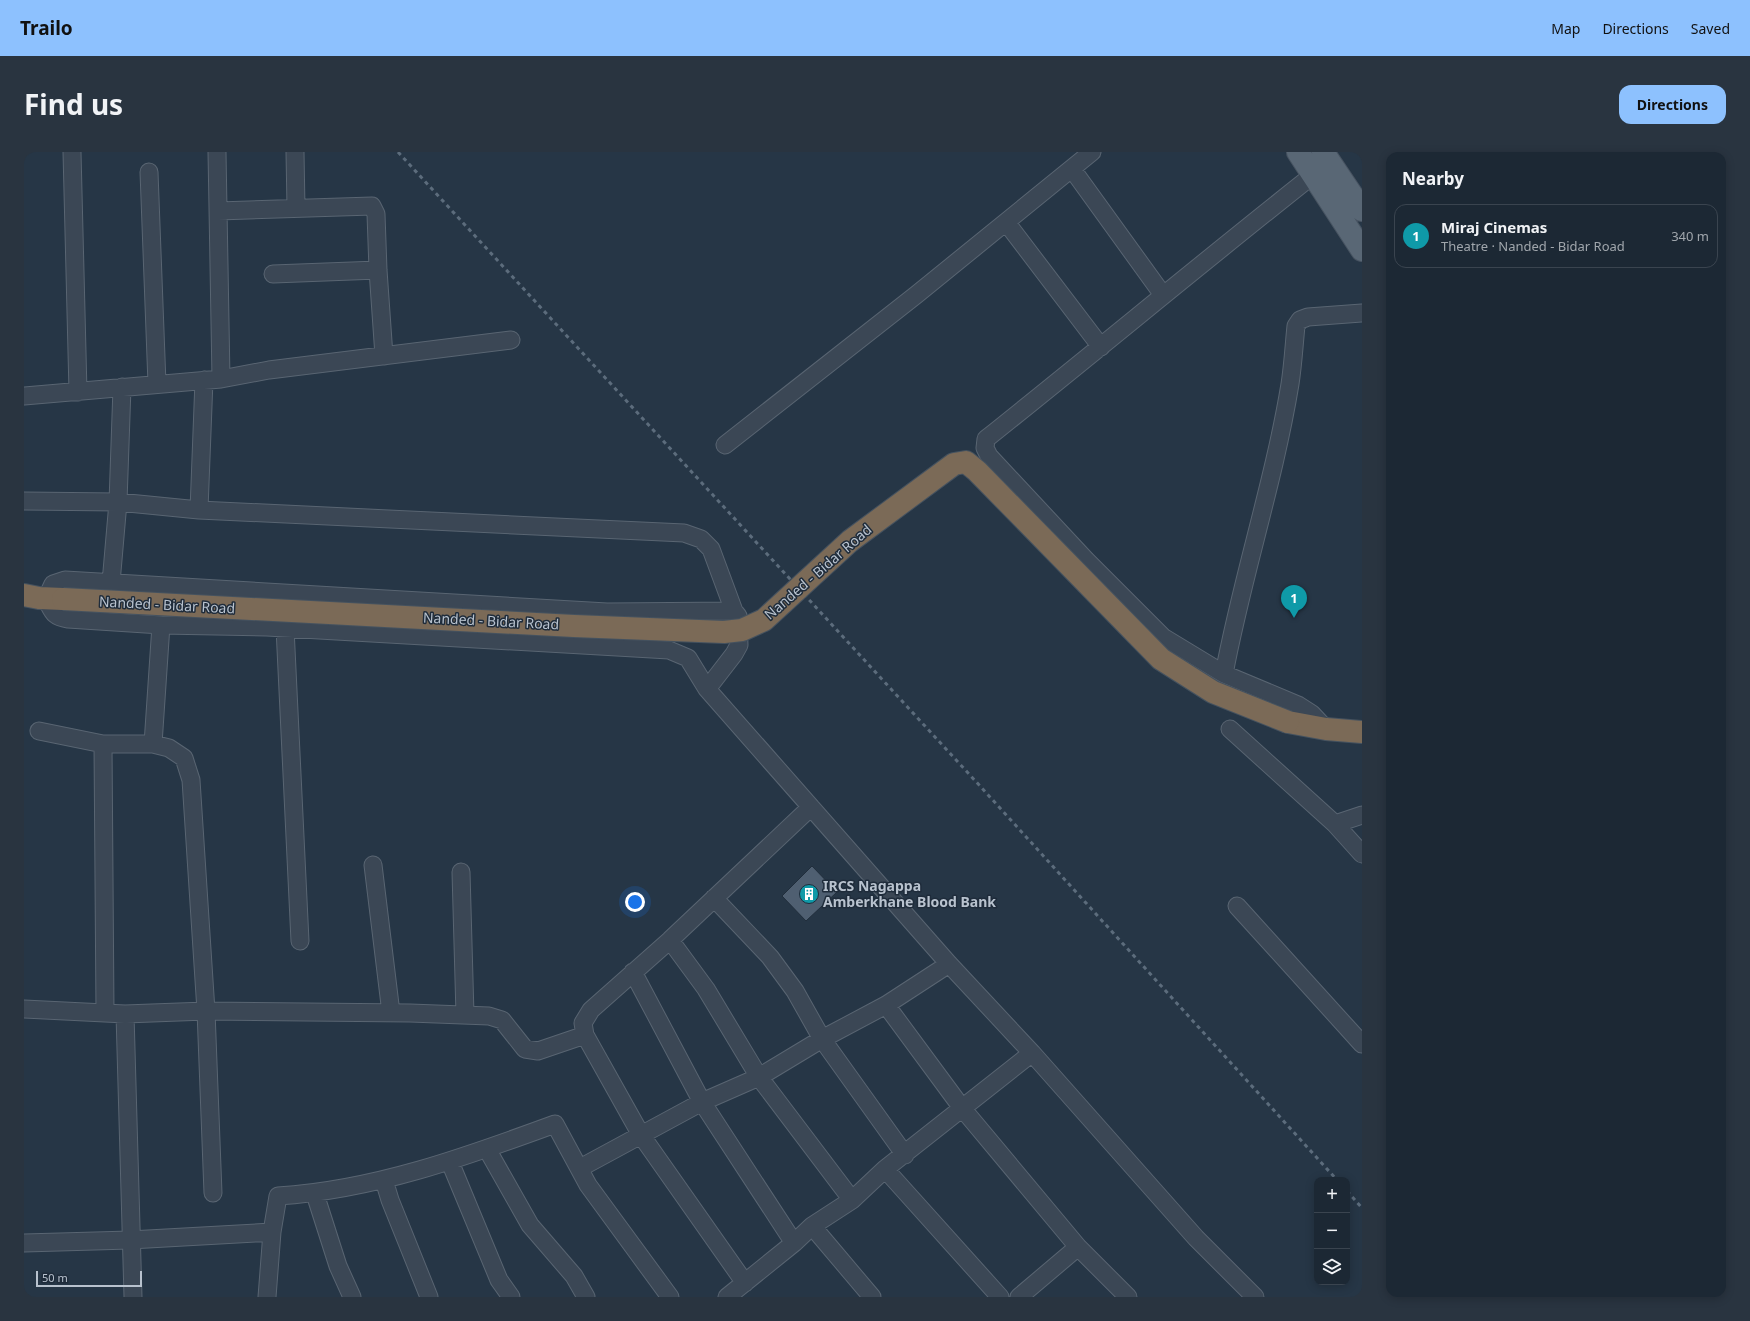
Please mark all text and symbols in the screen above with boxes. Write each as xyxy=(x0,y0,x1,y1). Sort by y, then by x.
text: Trailo xyxy=(20,15,73,41)
text: Map xyxy=(1551,19,1580,38)
text: Directions xyxy=(1602,19,1669,38)
text: Saved xyxy=(1691,19,1730,38)
text: Find us xyxy=(24,85,123,123)
button: Directions xyxy=(1619,85,1726,124)
text: Nearby xyxy=(1402,167,1464,190)
text: Miraj Cinemas xyxy=(1441,217,1547,237)
text: 1 xyxy=(1412,227,1420,245)
text: 340 m xyxy=(1671,227,1709,245)
text: Theatre · Nanded - Bidar Road xyxy=(1441,237,1625,255)
street label: Nanded - Bidar Road xyxy=(760,520,875,624)
pin: 1 xyxy=(1281,585,1307,618)
street label: Nanded - Bidar Road xyxy=(98,591,236,618)
street label: Nanded - Bidar Road xyxy=(422,607,560,634)
place label: IRCS Nagappa Amberkhane Blood Bank xyxy=(823,876,996,911)
building icon: IRCS Nagappa Amberkhane Blood Bank xyxy=(798,883,820,905)
your location xyxy=(625,892,645,912)
map controls xyxy=(1314,1177,1350,1285)
button: + xyxy=(1314,1177,1350,1213)
button: − xyxy=(1314,1213,1350,1249)
button: layers xyxy=(1314,1249,1350,1285)
scale bar xyxy=(36,1269,142,1288)
text: 50 m xyxy=(42,1270,68,1285)

